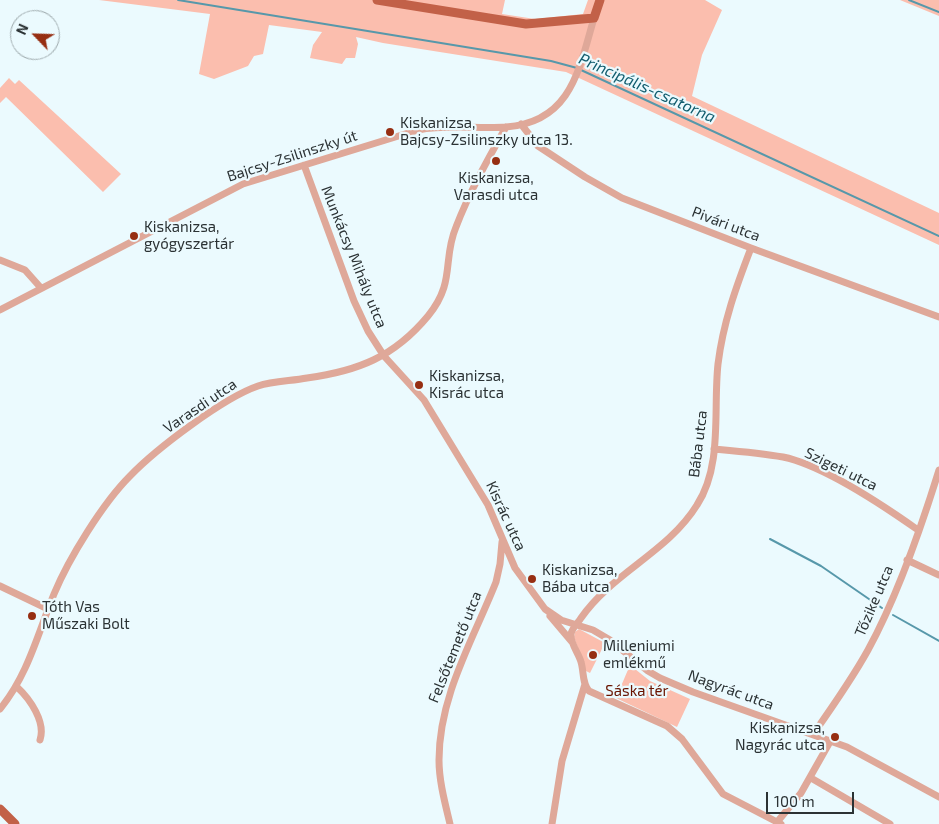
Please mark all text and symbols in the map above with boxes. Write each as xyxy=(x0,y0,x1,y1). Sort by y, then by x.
north arrow xyxy=(10,10,60,60)
text: N xyxy=(12,21,32,37)
water label: Principális-csatorna xyxy=(576,49,718,127)
place label: Kiskanizsa, Bajcsy-Zsilinszky utca 13. xyxy=(400,114,573,149)
street label: Bajcsy-Zsilinszky út xyxy=(225,126,359,186)
marker: Kiskanizsa, Bajcsy-Zsilinszky utca 13. xyxy=(384,126,396,138)
marker: Kiskanizsa, Varasdi utca xyxy=(490,155,502,167)
place label: Kiskanizsa, Varasdi utca xyxy=(454,169,538,204)
street label: Munkácsy Mihály utca xyxy=(317,183,391,331)
street label: Pivári utca xyxy=(689,203,763,245)
place label: Kiskanizsa, gyógyszertár xyxy=(144,218,234,253)
marker: Kiskanizsa, gyógyszertár xyxy=(128,230,140,242)
place label: Kiskanizsa, Kisrác utca xyxy=(429,367,504,402)
street label: Varasdi utca xyxy=(160,375,240,437)
marker: Kiskanizsa, Kisrác utca xyxy=(413,379,425,391)
street label: Bába utca xyxy=(685,409,711,479)
street label: Szigeti utca xyxy=(802,444,880,494)
street label: Kisrác utca xyxy=(482,478,530,554)
place label: Kiskanizsa, Bába utca xyxy=(542,561,617,596)
street label: Tőzike utca xyxy=(851,563,897,639)
marker: Kiskanizsa, Bába utca xyxy=(526,573,538,585)
street label: Felsőtemető utca xyxy=(424,589,486,705)
place label: Tóth Vas Műszaki Bolt xyxy=(42,598,130,633)
marker: Tóth Vas Műszaki Bolt xyxy=(26,610,38,622)
place label: Milleniumi emlékmű xyxy=(603,637,675,672)
marker: Milleniumi emlékmű xyxy=(587,649,599,661)
street label: Nagyrác utca xyxy=(686,666,776,714)
park label: Sáska tér xyxy=(605,682,669,700)
place label: Kiskanizsa, Nagyrác utca xyxy=(735,719,825,754)
marker: Kiskanizsa, Nagyrác utca xyxy=(829,731,841,743)
scale bar xyxy=(769,782,856,814)
text: 100 m xyxy=(774,792,815,810)

